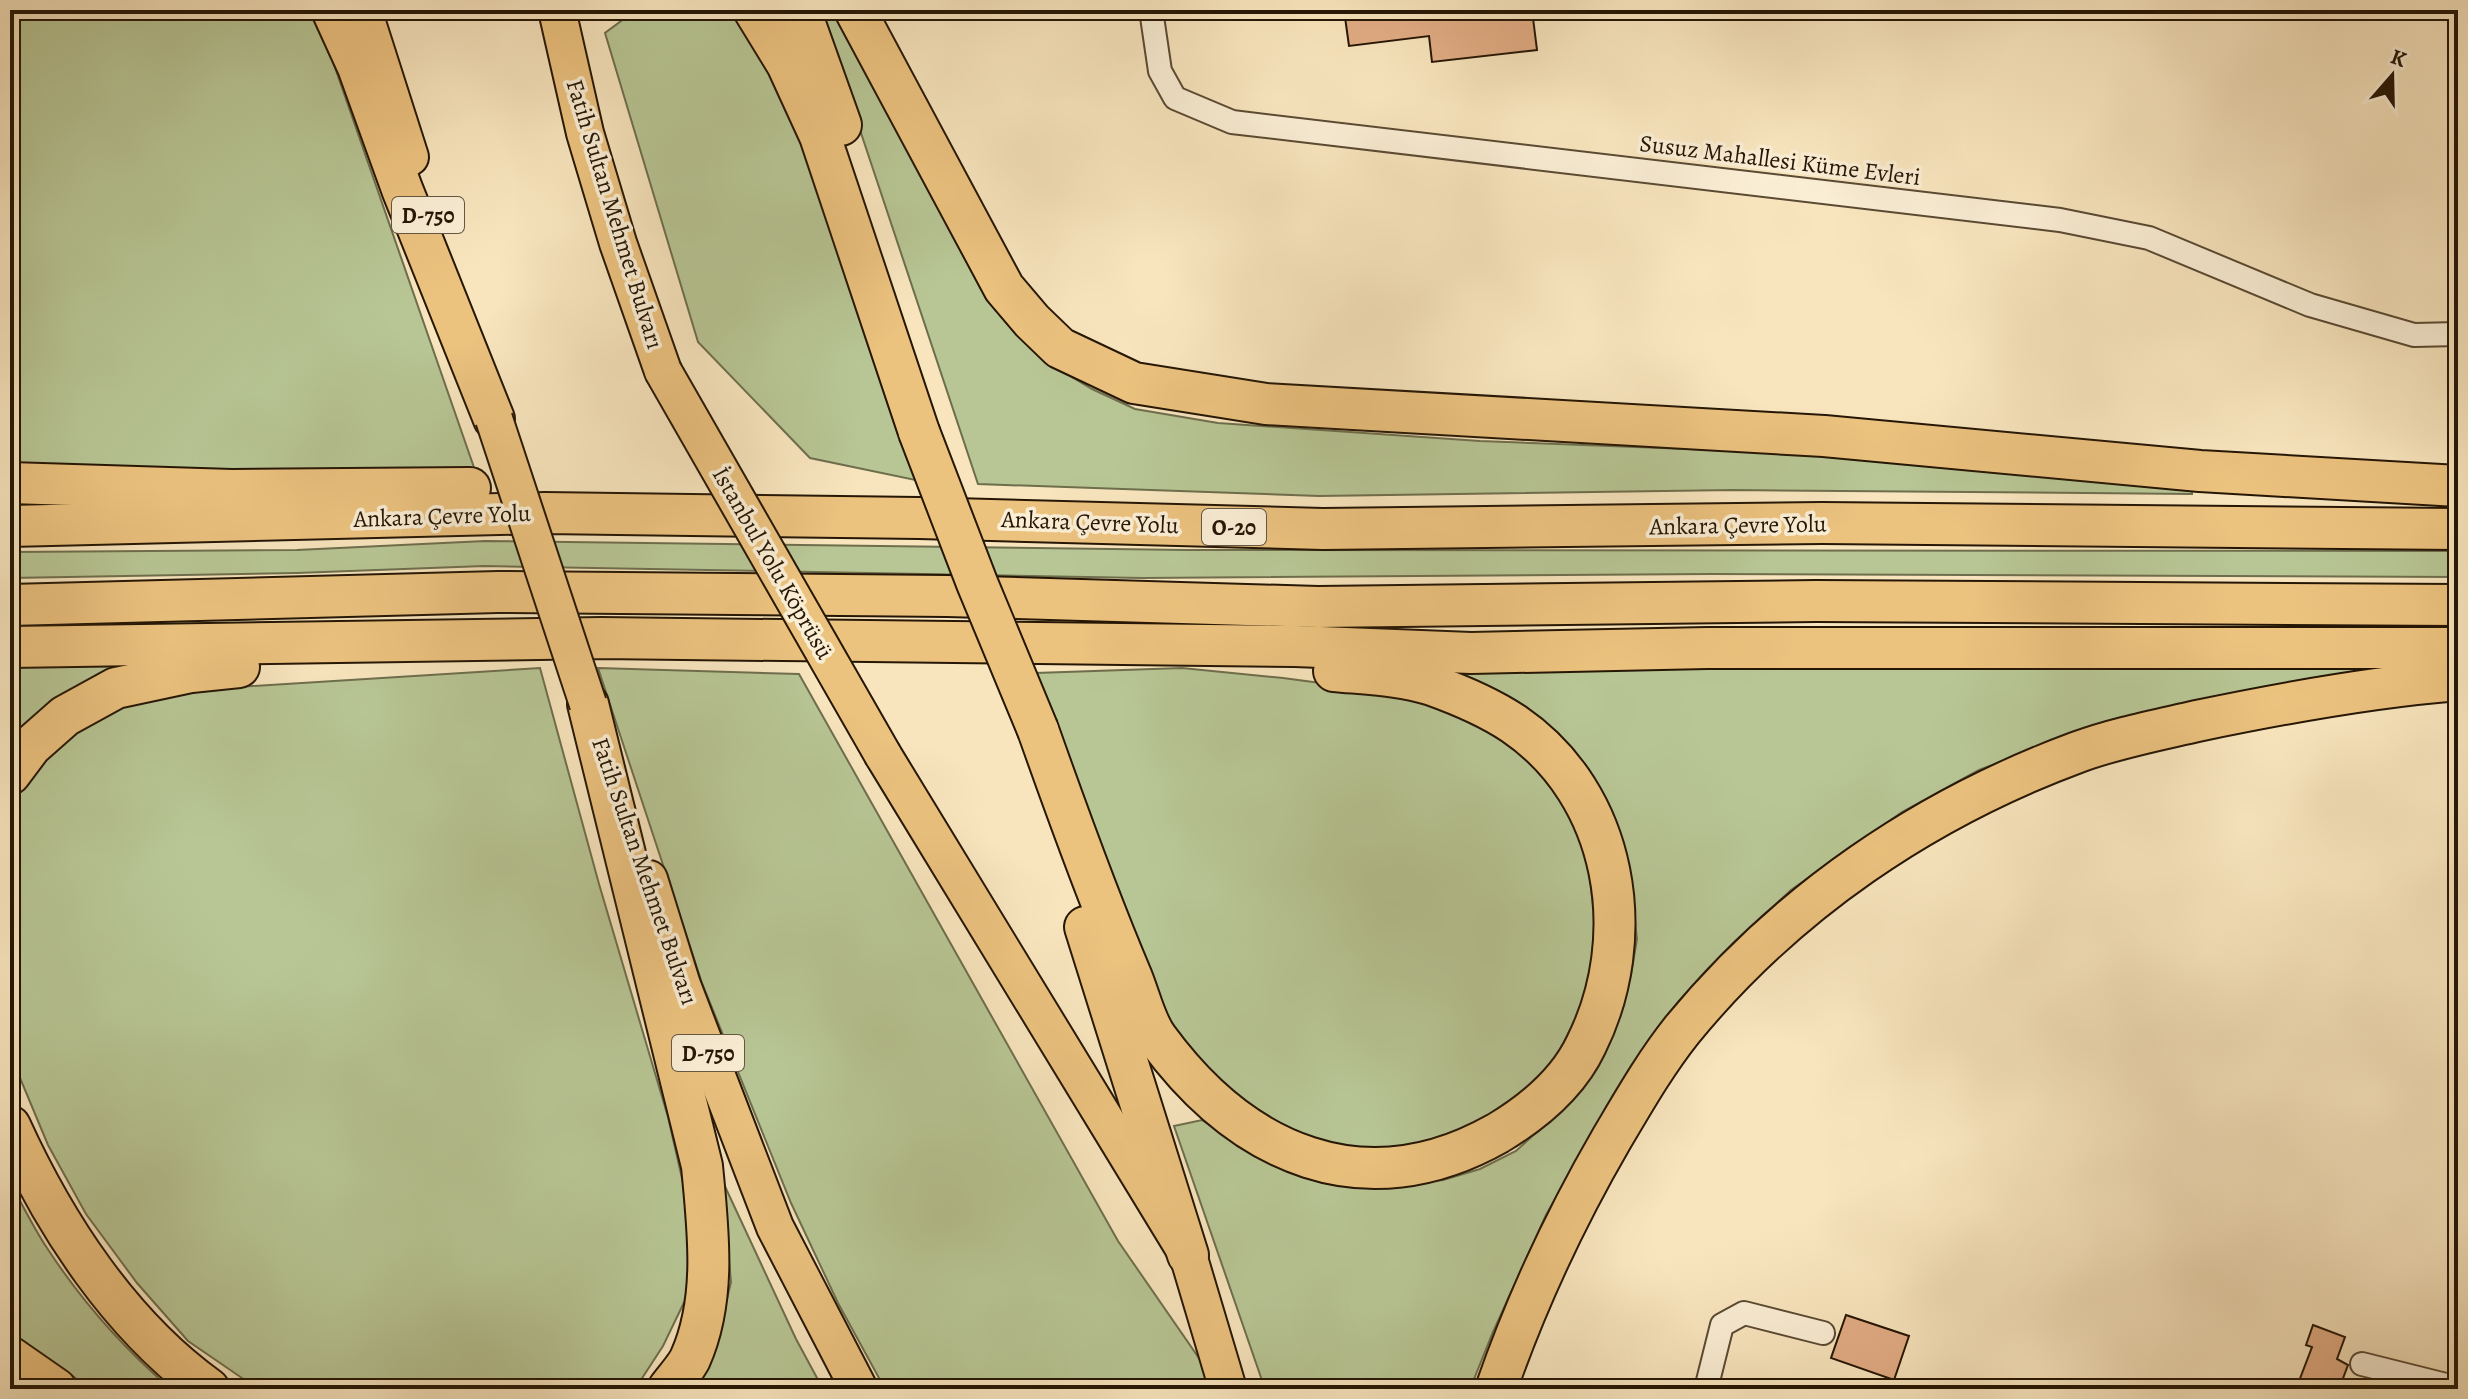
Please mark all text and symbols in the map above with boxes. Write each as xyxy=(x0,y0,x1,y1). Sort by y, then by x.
north arrow xyxy=(2352,36,2432,116)
text: K xyxy=(2387,42,2411,75)
street label: Fatih Sultan Mehmet Bulvarı xyxy=(559,75,671,353)
street label: Susuz Mahallesi Küme Evleri xyxy=(1638,127,1922,193)
road number: D-750 xyxy=(392,197,464,233)
street label: İstanbul Yolu Köprüsü xyxy=(705,461,841,665)
street label: Ankara Çevre Yolu xyxy=(352,497,531,535)
street label: Ankara Çevre Yolu xyxy=(1000,503,1179,541)
street label: Ankara Çevre Yolu xyxy=(1648,507,1827,543)
road number: O-20 xyxy=(1202,509,1266,545)
street label: Fatih Sultan Mehmet Bulvarı xyxy=(584,733,706,1009)
road number: D-750 xyxy=(672,1035,744,1071)

